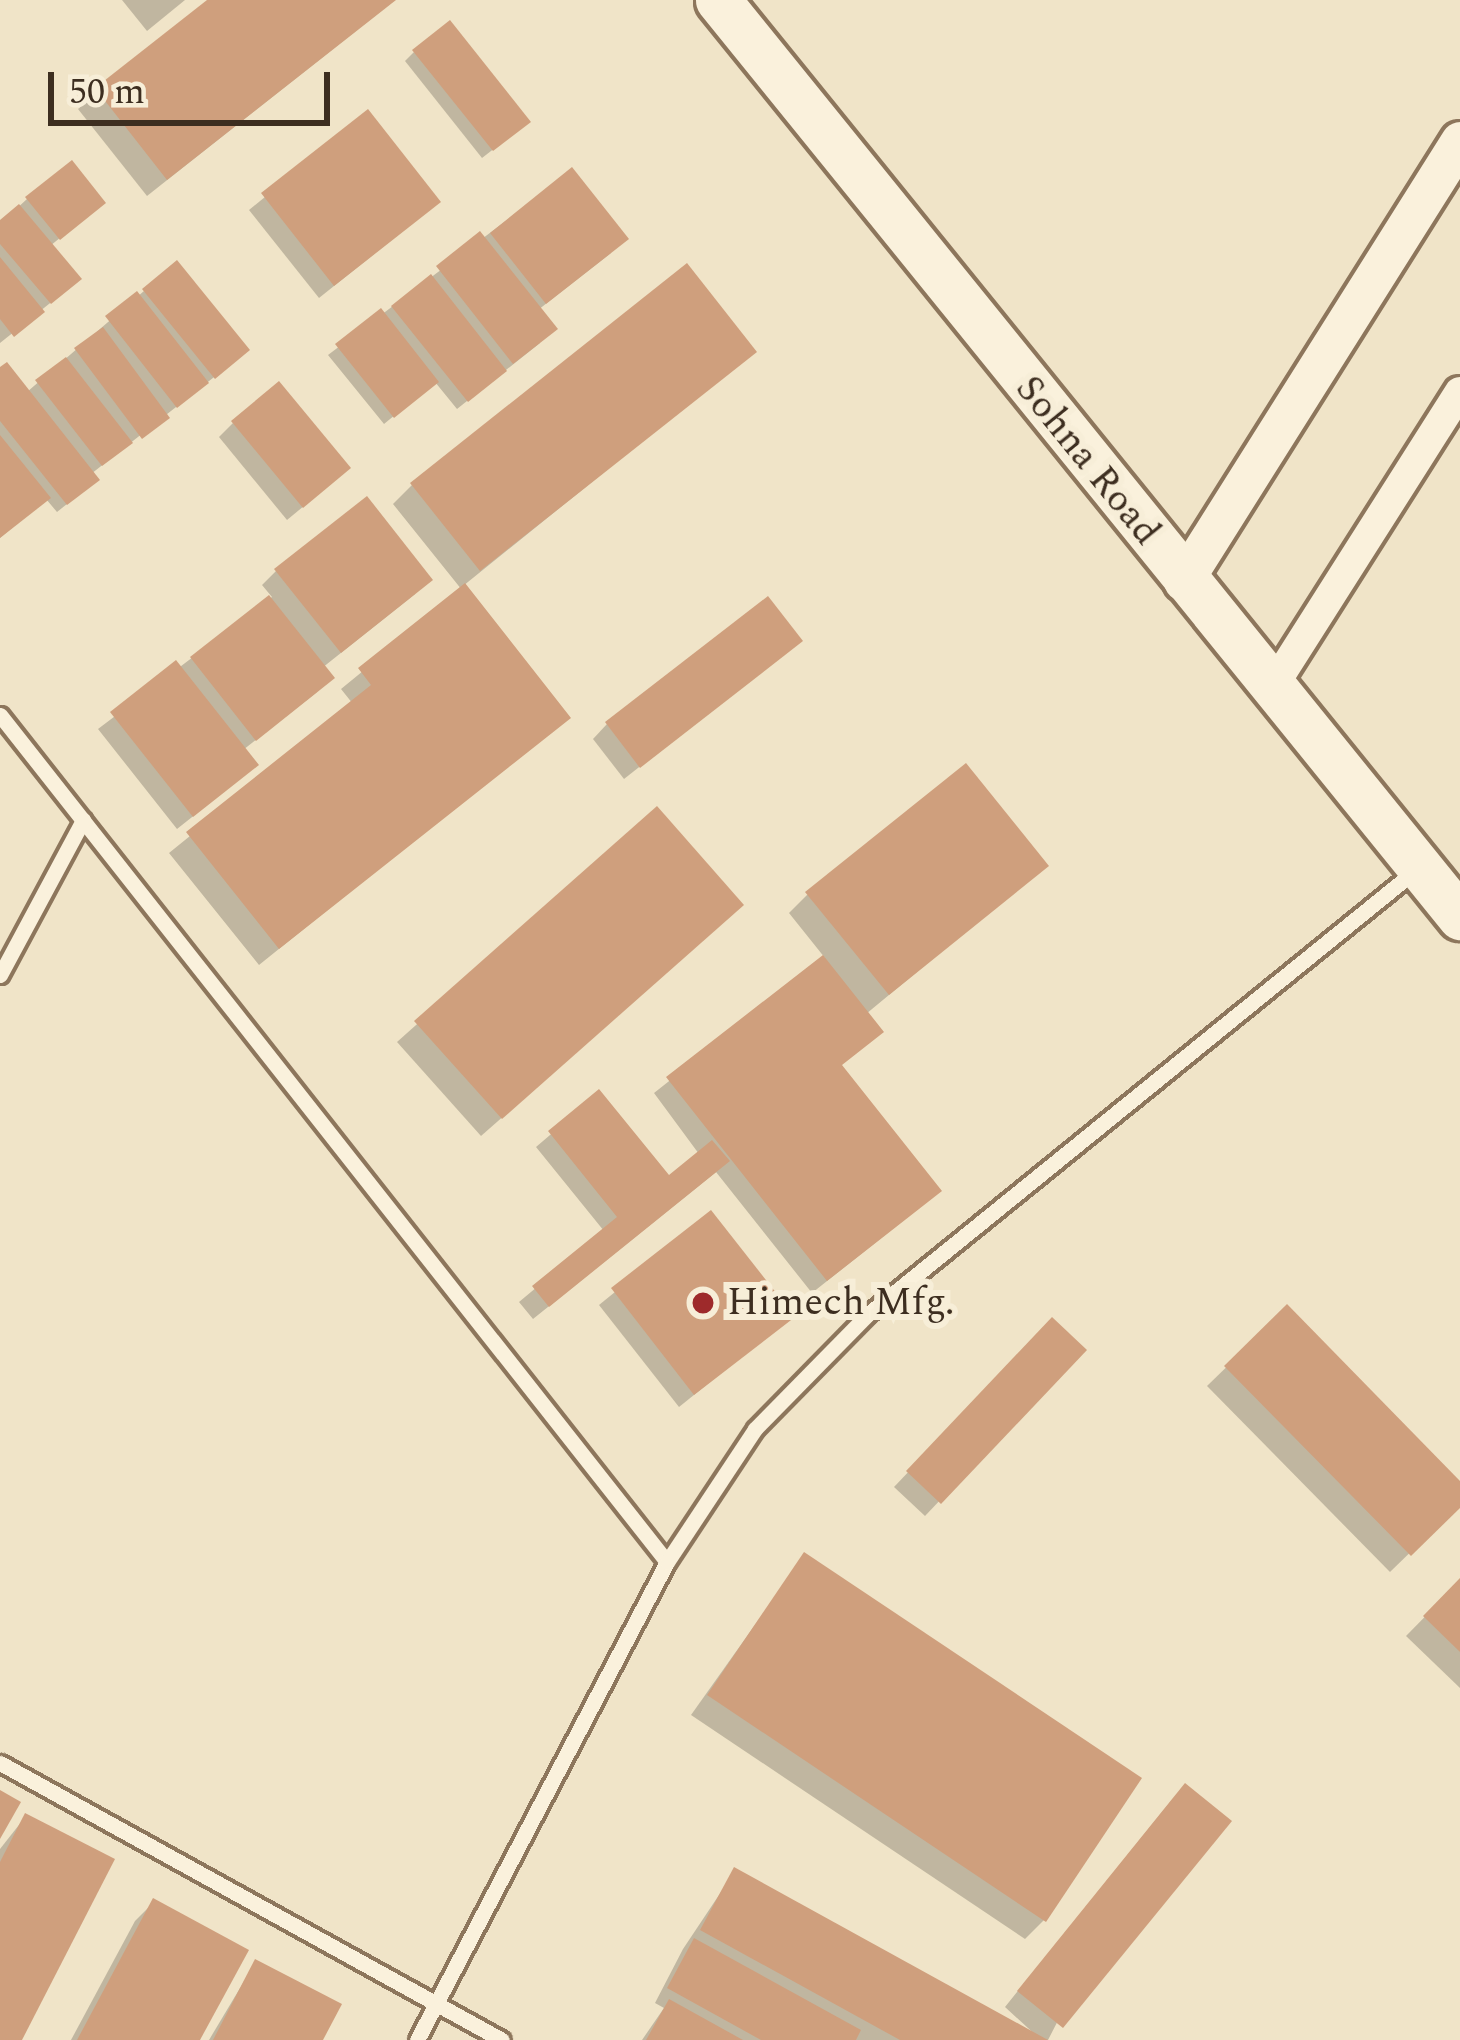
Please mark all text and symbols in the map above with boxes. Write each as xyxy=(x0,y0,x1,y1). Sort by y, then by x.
scale bar xyxy=(54,48,336,122)
text: 50 m xyxy=(69,65,145,120)
street label: Sohna Road xyxy=(1004,367,1170,555)
place label: Himech Mfg. xyxy=(727,1280,955,1326)
marker: Himech Mfg. xyxy=(690,1290,716,1316)

